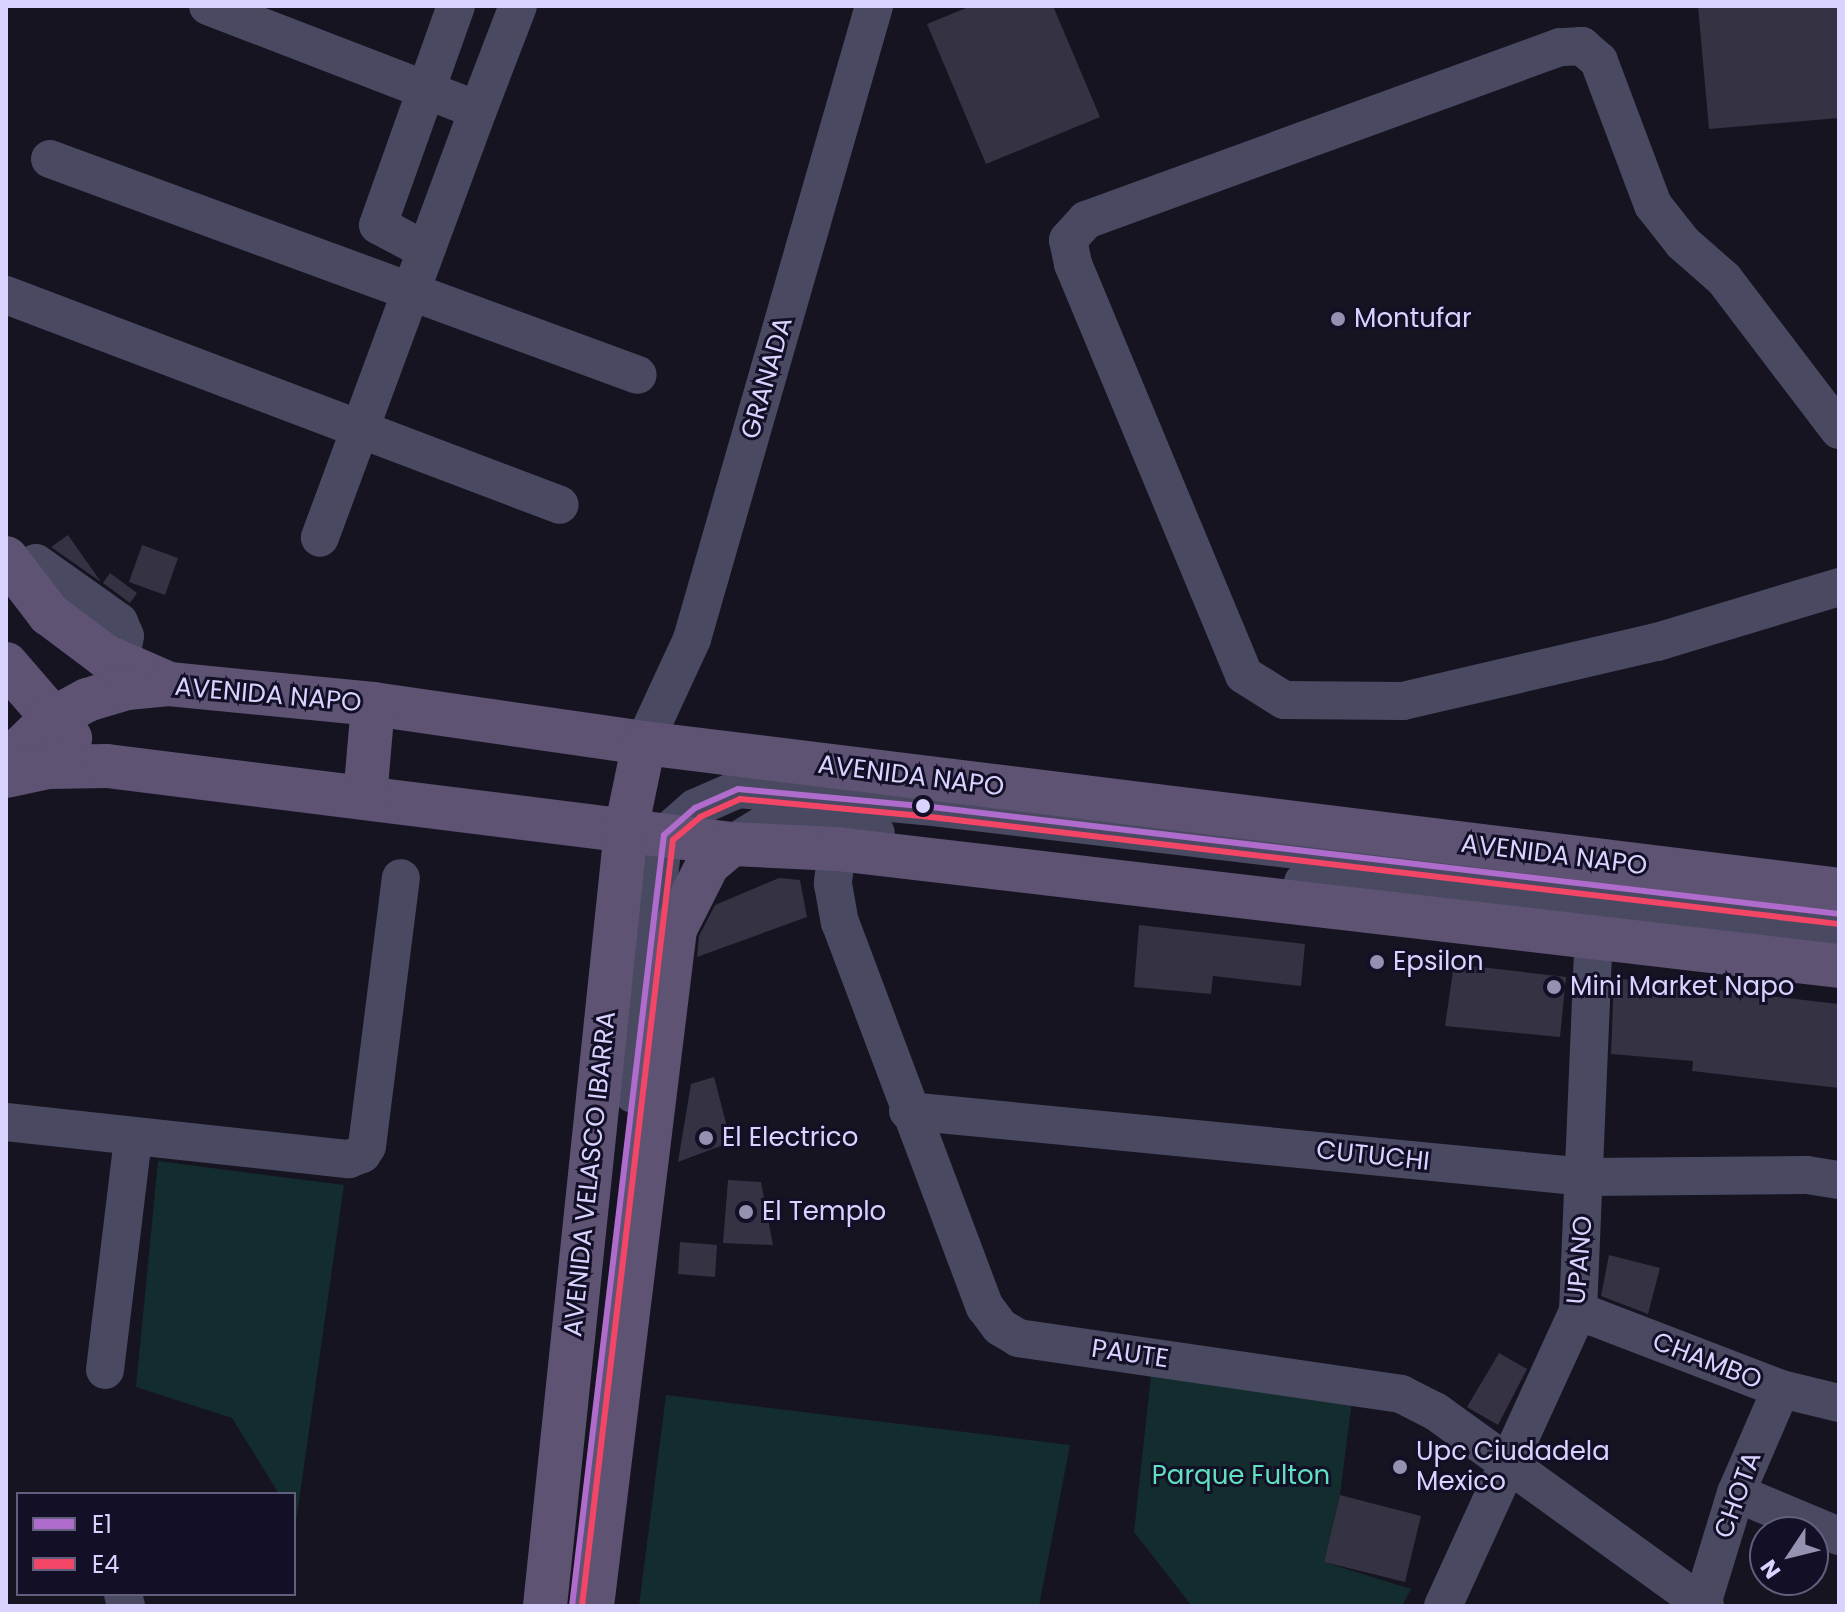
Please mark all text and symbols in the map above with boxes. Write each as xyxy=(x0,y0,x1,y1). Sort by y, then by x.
place label: Montufar xyxy=(1354,303,1472,335)
marker: Montufar xyxy=(1329,310,1347,328)
street label: GRANADA xyxy=(735,313,799,443)
street label: AVENIDA NAPO xyxy=(173,671,363,719)
street label: AVENIDA NAPO xyxy=(816,749,1006,803)
unlabelled marker xyxy=(915,798,931,814)
street label: AVENIDA NAPO xyxy=(1459,828,1649,882)
place label: Epsilon xyxy=(1393,946,1484,978)
marker: Epsilon xyxy=(1368,953,1386,971)
place label: Mini Market Napo xyxy=(1570,971,1794,1003)
marker: Mini Market Napo xyxy=(1545,978,1563,996)
street label: AVENIDA VELASCO IBARRA xyxy=(557,1010,623,1338)
place label: El Electrico xyxy=(722,1122,858,1154)
marker: El Electrico xyxy=(697,1129,715,1147)
street label: CUTUCHI xyxy=(1315,1135,1431,1177)
place label: El Templo xyxy=(762,1196,886,1228)
marker: El Templo xyxy=(737,1203,755,1221)
street label: UPANO xyxy=(1561,1214,1599,1306)
street label: CHAMBO xyxy=(1648,1326,1766,1396)
street label: PAUTE xyxy=(1089,1333,1171,1375)
place label: Upc Ciudadela Mexico xyxy=(1416,1436,1610,1498)
street label: CHOTA xyxy=(1708,1447,1768,1543)
marker: Upc Ciudadela Mexico xyxy=(1391,1458,1409,1476)
park label: Parque Fulton xyxy=(1152,1460,1330,1492)
legend xyxy=(16,1492,296,1596)
text: E1 xyxy=(92,1508,112,1541)
north arrow xyxy=(1749,1516,1829,1596)
text: E4 xyxy=(92,1548,119,1581)
text: N xyxy=(1753,1553,1788,1585)

